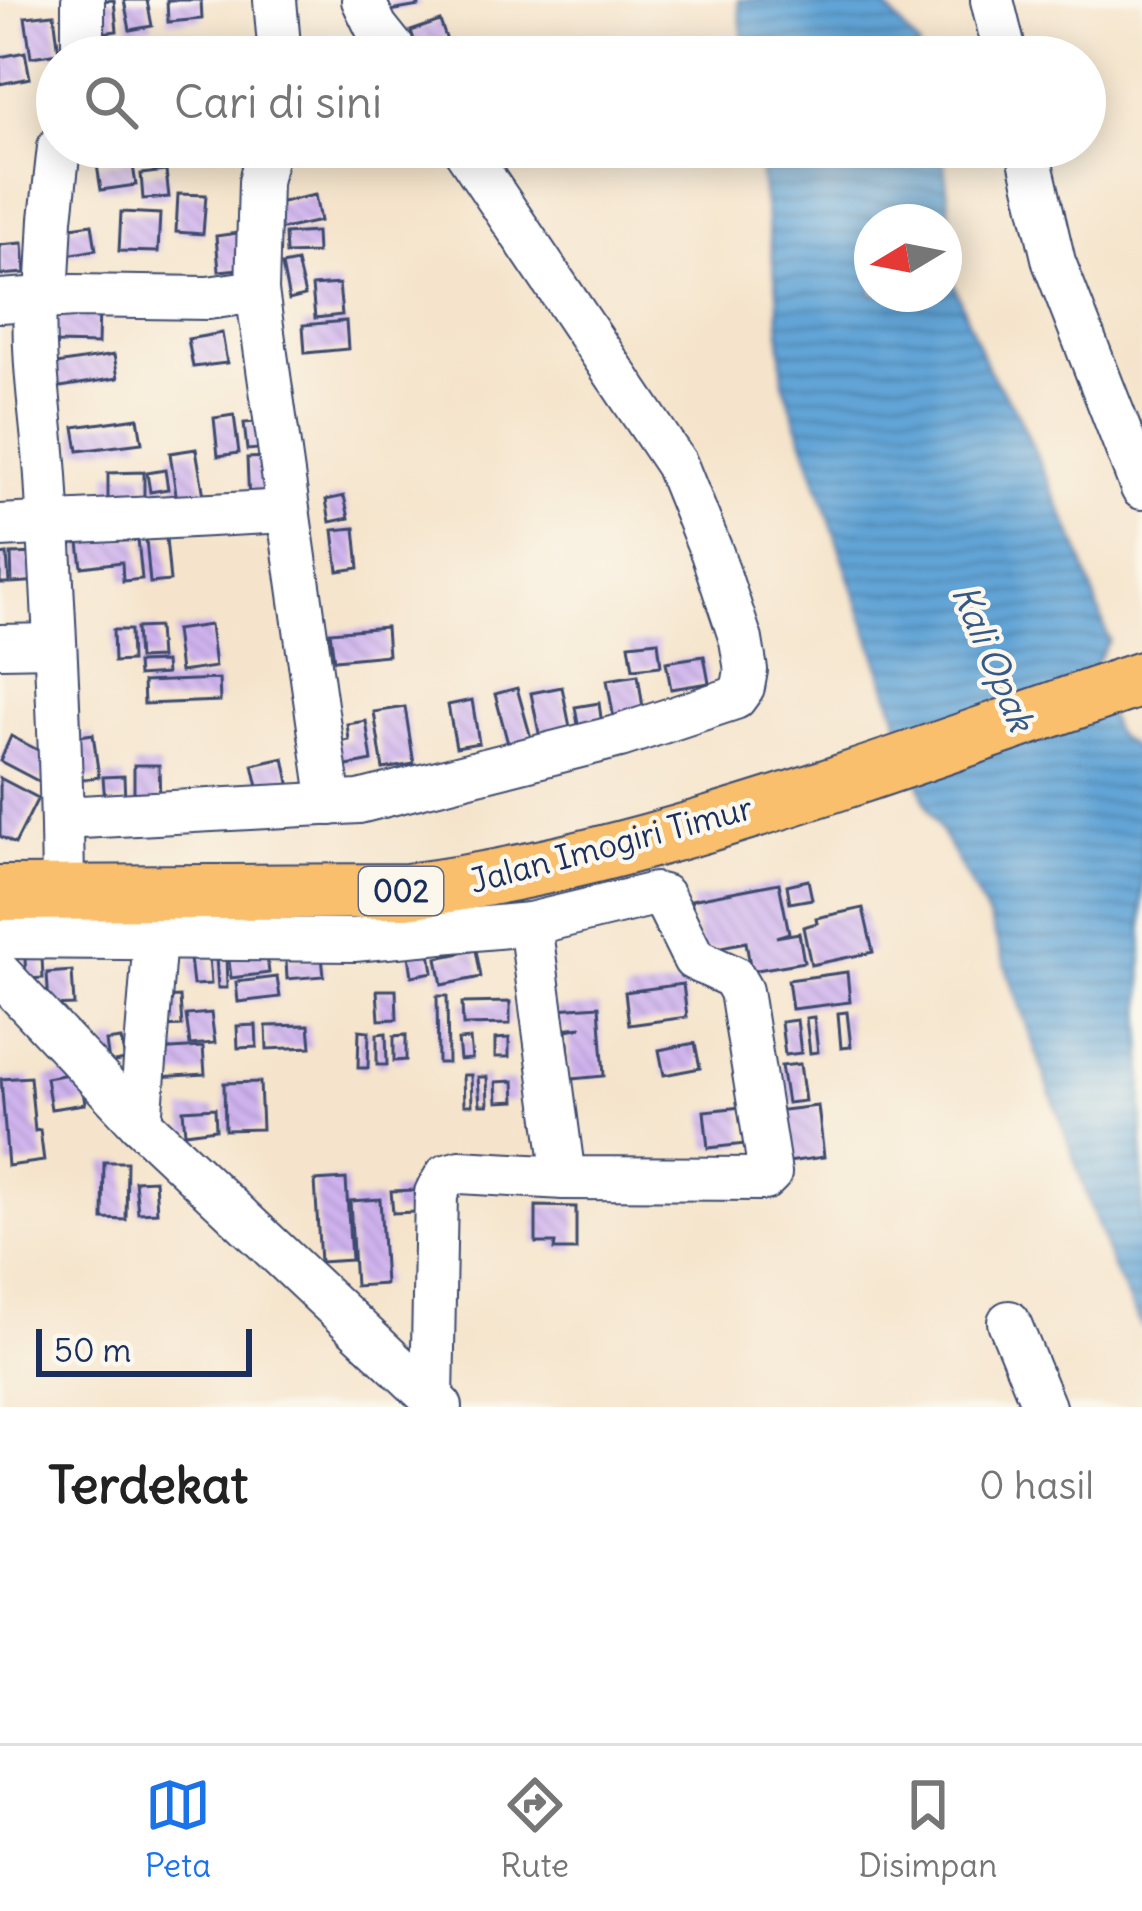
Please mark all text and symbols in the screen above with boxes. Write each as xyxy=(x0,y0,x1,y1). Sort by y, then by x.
search box xyxy=(36,36,1106,168)
icon: search xyxy=(78,69,144,135)
text: Cari di sini xyxy=(174,74,382,130)
north arrow xyxy=(854,204,962,312)
water label: Kali Opak xyxy=(942,578,1045,740)
street label: Jalan Imogiri Timur xyxy=(465,786,757,902)
road number: 002 xyxy=(359,867,443,915)
scale bar xyxy=(36,1323,252,1376)
text: 50 m xyxy=(54,1329,131,1371)
text: Terdekat xyxy=(48,1453,248,1517)
text: 0 hasil xyxy=(979,1461,1094,1510)
tab: Peta xyxy=(145,1772,211,1886)
tab: Rute xyxy=(500,1772,569,1886)
tab: Disimpan xyxy=(858,1772,997,1886)

